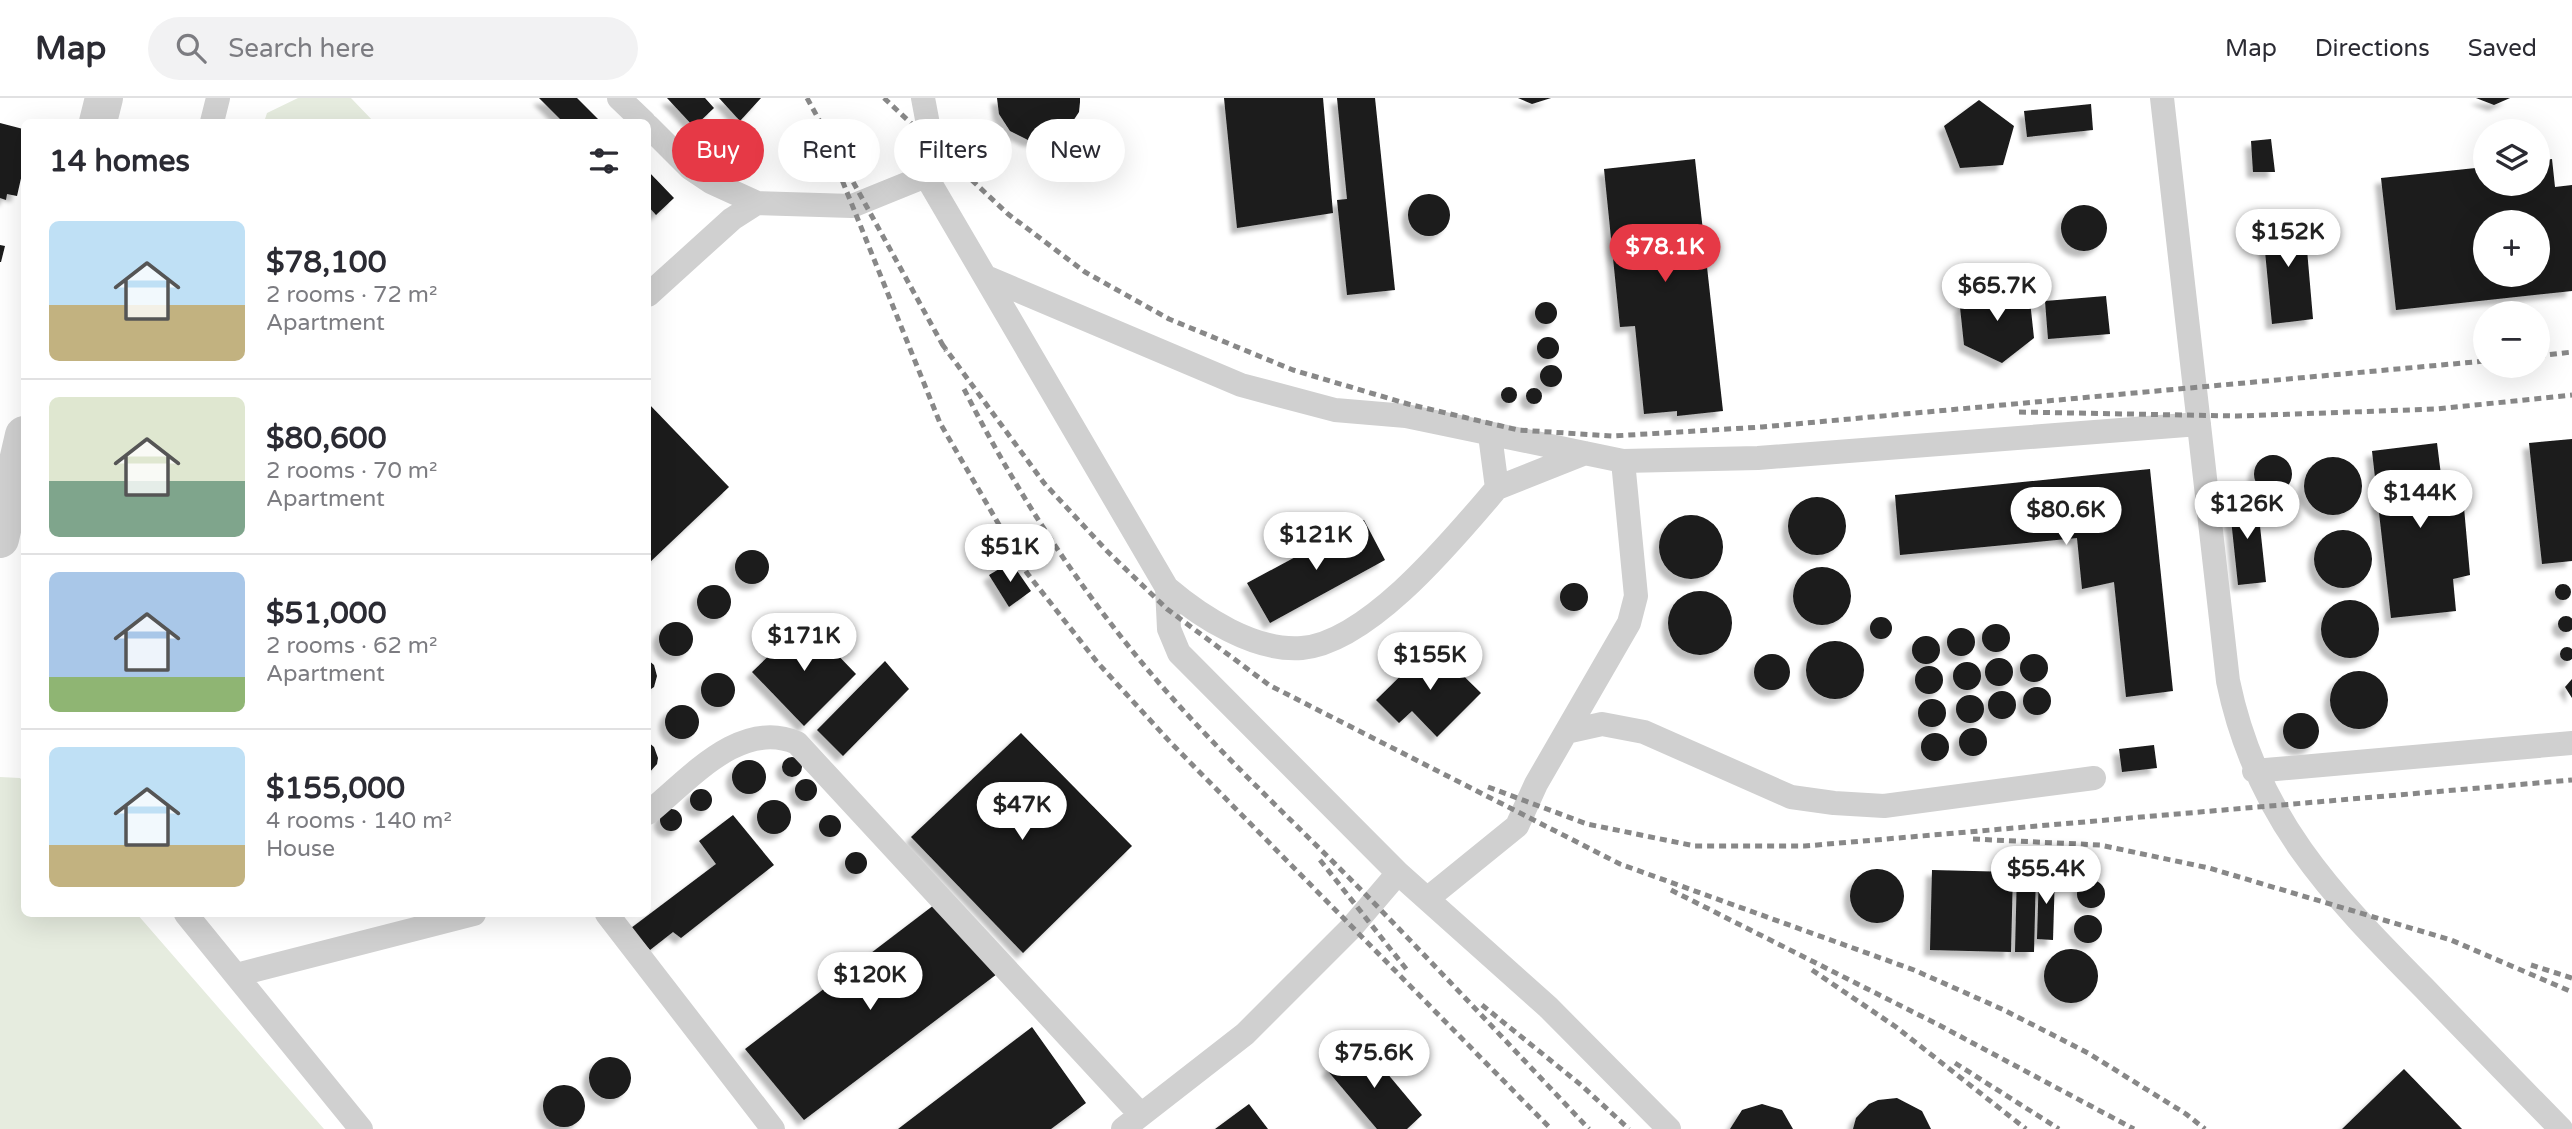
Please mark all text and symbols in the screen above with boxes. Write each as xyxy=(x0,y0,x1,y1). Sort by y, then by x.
search box xyxy=(148,17,638,80)
text: Map xyxy=(35,29,106,68)
icon: search xyxy=(172,29,210,67)
text: Search here xyxy=(228,33,374,64)
text: Map xyxy=(2225,34,2277,63)
text: Directions xyxy=(2315,34,2430,63)
text: Saved xyxy=(2468,34,2537,63)
chip: Buy xyxy=(672,119,764,182)
chip: Rent xyxy=(778,119,880,182)
chip: Filters xyxy=(894,119,1012,182)
chip: New xyxy=(1026,119,1125,182)
map controls xyxy=(2473,119,2550,378)
button: layers xyxy=(2473,119,2550,196)
icon: filters xyxy=(585,142,623,180)
text: 14 homes xyxy=(49,143,190,180)
pin: $152K xyxy=(2239,209,2337,269)
button: + xyxy=(2473,210,2550,287)
text: $152K xyxy=(2252,218,2324,246)
pin: $78.1K xyxy=(1608,225,1722,284)
text: $78.1K xyxy=(1626,233,1704,261)
text: $78,100 xyxy=(266,244,386,281)
icon: home xyxy=(105,249,189,333)
pin: $65.7K xyxy=(1940,264,2054,323)
text: $65.7K xyxy=(1958,272,2036,300)
text: 2 rooms · 72 m² xyxy=(266,281,437,309)
button: − xyxy=(2473,301,2550,378)
text: Apartment xyxy=(266,309,385,337)
text: $80,600 xyxy=(266,420,386,457)
icon: home xyxy=(105,425,189,509)
text: 2 rooms · 70 m² xyxy=(266,457,437,485)
pin: $144K xyxy=(2371,470,2469,530)
text: $144K xyxy=(2384,479,2456,507)
pin: $126K xyxy=(2198,482,2296,541)
text: Apartment xyxy=(266,485,385,513)
pin: $80.6K xyxy=(2009,488,2123,547)
text: $126K xyxy=(2211,490,2283,518)
text: $80.6K xyxy=(2027,496,2105,524)
pin: $121K xyxy=(1267,512,1365,572)
text: $121K xyxy=(1280,521,1352,549)
pin: $51K xyxy=(969,524,1051,584)
text: $51K xyxy=(981,533,1039,561)
text: $51,000 xyxy=(266,595,386,632)
icon: home xyxy=(105,600,189,684)
pin: $171K xyxy=(755,614,853,673)
text: $171K xyxy=(768,622,840,650)
text: 2 rooms · 62 m² xyxy=(266,632,437,660)
pin: $155K xyxy=(1381,632,1479,692)
text: $155K xyxy=(1394,641,1466,669)
text: Apartment xyxy=(266,660,385,688)
text: $155,000 xyxy=(266,770,405,807)
icon: home xyxy=(105,775,189,859)
pin: $47K xyxy=(981,782,1063,842)
text: $47K xyxy=(993,791,1051,819)
text: 4 rooms · 140 m² xyxy=(266,807,452,835)
text: House xyxy=(266,835,335,863)
pin: $55.4K xyxy=(1989,846,2103,906)
text: $55.4K xyxy=(2007,855,2085,883)
pin: $120K xyxy=(821,953,919,1012)
text: $120K xyxy=(834,961,906,989)
pin: $75.6K xyxy=(1317,1030,1431,1090)
text: $75.6K xyxy=(1335,1039,1413,1067)

